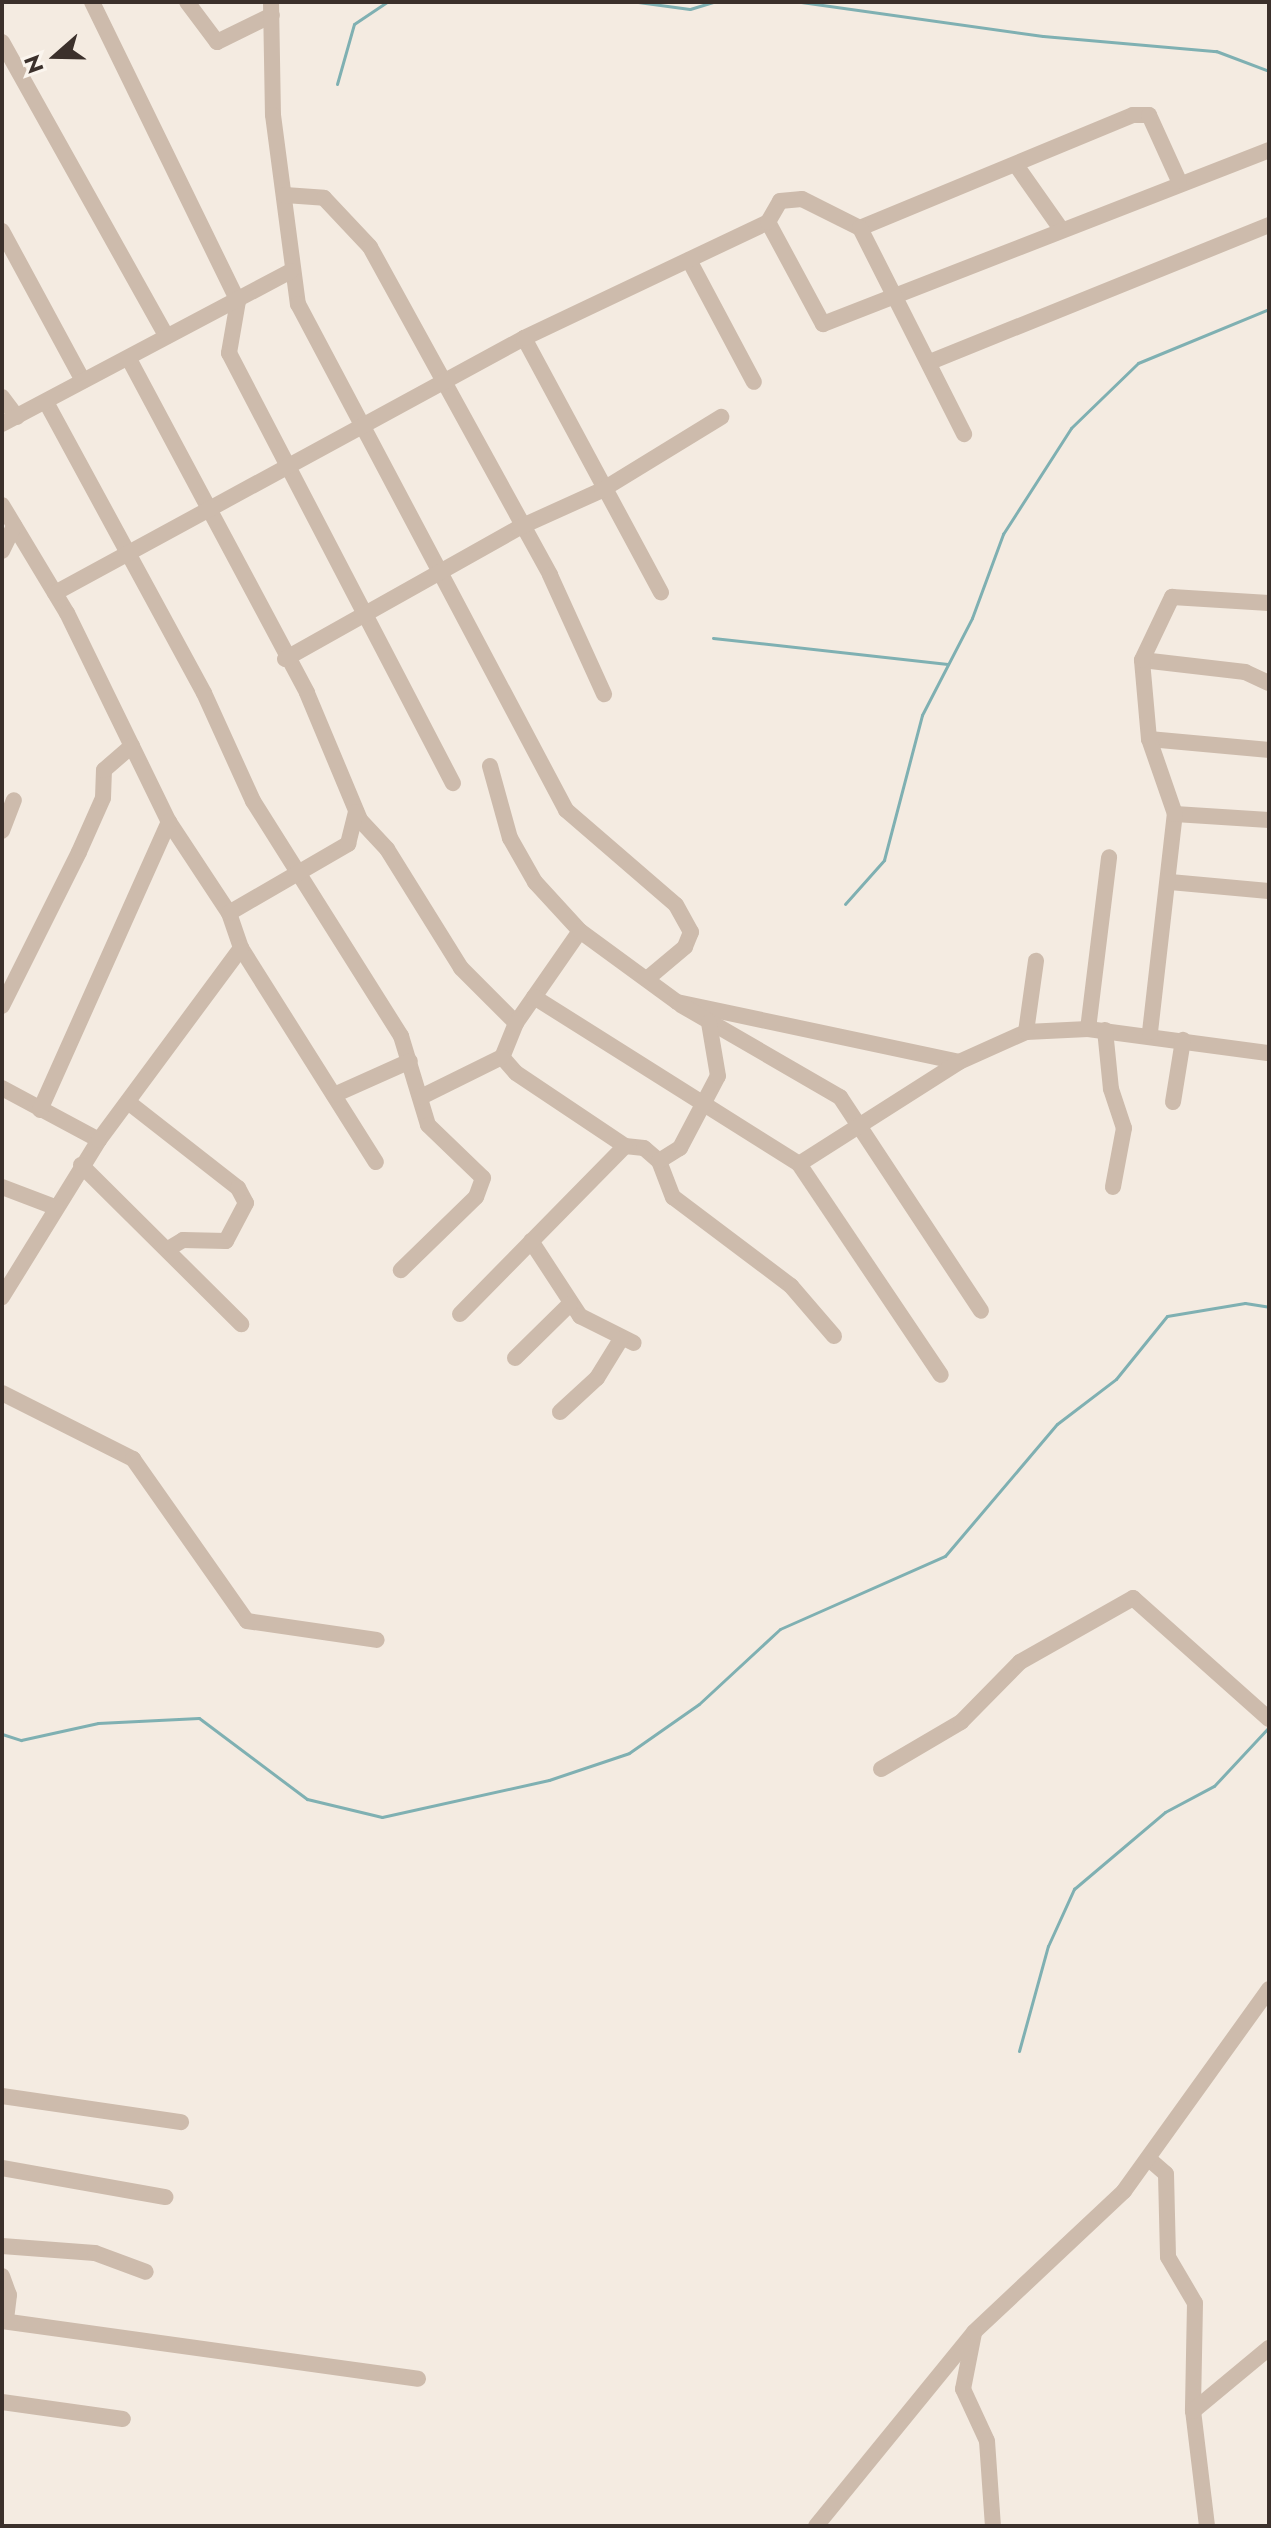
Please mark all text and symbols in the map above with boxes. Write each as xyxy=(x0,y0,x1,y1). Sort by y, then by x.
north arrow xyxy=(16,16,96,96)
text: N xyxy=(15,51,51,78)

